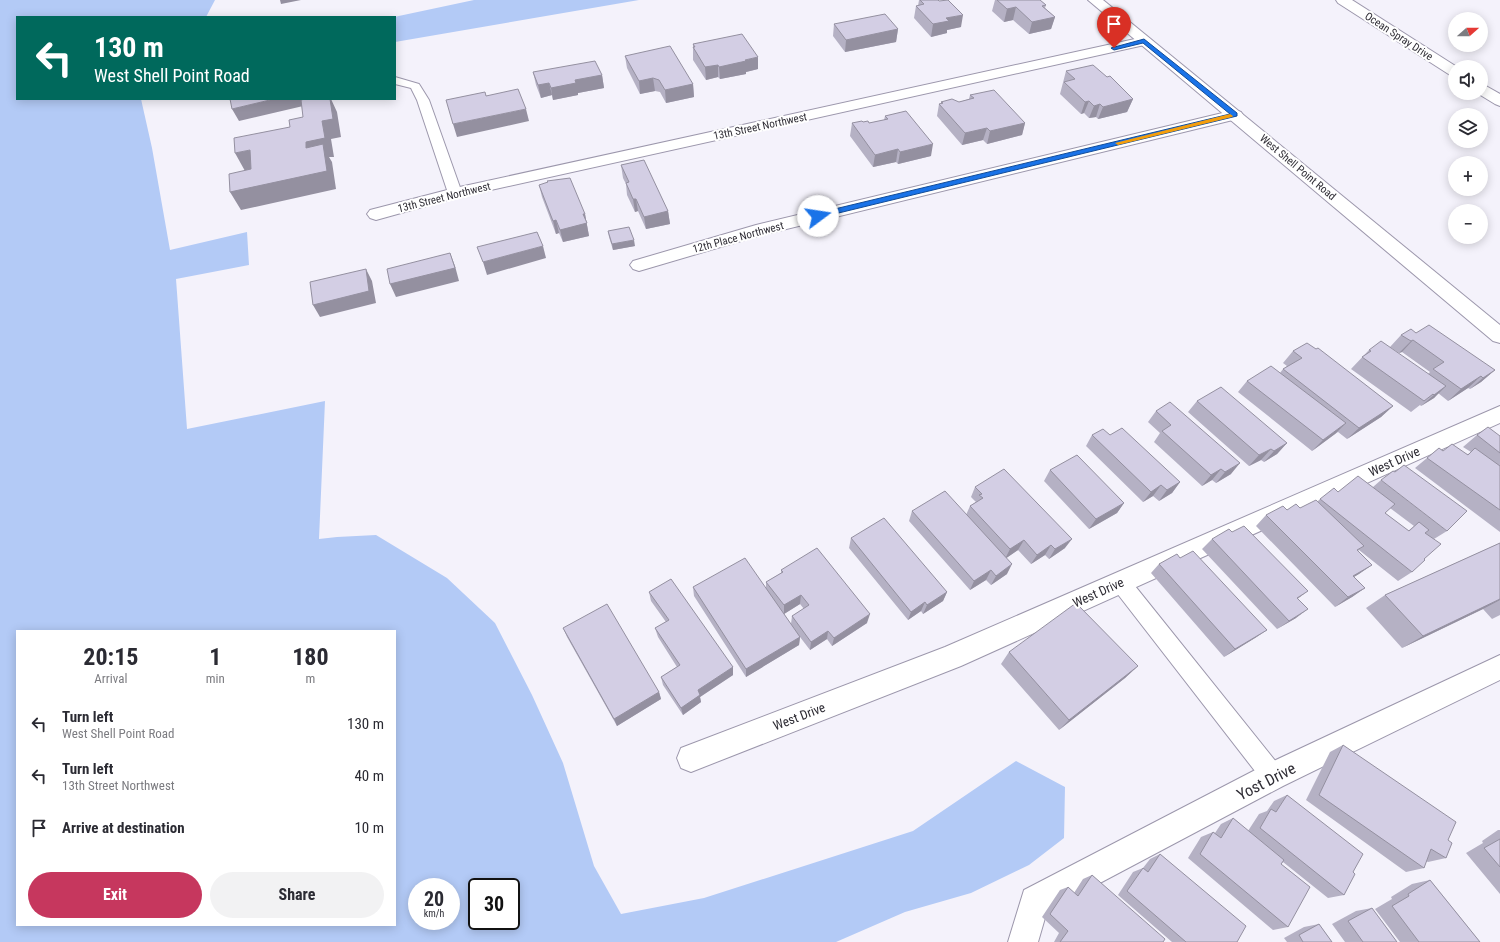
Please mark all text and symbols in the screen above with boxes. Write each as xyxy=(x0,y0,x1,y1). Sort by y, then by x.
pin xyxy=(1097,7.0,1131,48)
street label: Ocean Spray Drive xyxy=(1362,10,1435,63)
north arrow xyxy=(1448,12,1488,52)
map controls xyxy=(1448,12,1488,244)
icon: arrive xyxy=(1103,13,1125,35)
text: 130 m xyxy=(94,31,164,64)
icon: left xyxy=(28,32,80,84)
button: sound xyxy=(1448,60,1488,100)
text: West Shell Point Road xyxy=(94,65,250,86)
button: layers xyxy=(1448,108,1488,148)
street label: 13th Street Northwest xyxy=(712,110,808,143)
street label: West Shell Point Road xyxy=(1257,132,1338,203)
button: + xyxy=(1448,156,1488,196)
street label: 13th Street Northwest xyxy=(396,180,492,215)
position arrow xyxy=(797,195,839,237)
button: − xyxy=(1448,204,1488,244)
street label: 12th Place Northwest xyxy=(691,219,785,256)
street label: West Drive xyxy=(1366,444,1422,479)
street label: West Drive xyxy=(1070,575,1126,610)
text: 20:15 xyxy=(83,643,138,671)
text: 1 xyxy=(209,643,221,671)
text: 180 xyxy=(292,643,329,671)
text: Arrival xyxy=(94,671,127,686)
text: min xyxy=(206,671,225,686)
text: m xyxy=(306,671,315,686)
street label: West Drive xyxy=(771,700,827,733)
text: Turn left xyxy=(62,708,113,726)
icon: left xyxy=(28,713,50,735)
text: 130 m xyxy=(347,715,384,733)
text: West Shell Point Road xyxy=(62,726,174,741)
street label: Yost Drive xyxy=(1234,759,1299,804)
text: Turn left xyxy=(62,760,113,778)
icon: left xyxy=(28,765,50,787)
text: 40 m xyxy=(354,767,384,785)
text: 13th Street Northwest xyxy=(62,778,175,793)
icon: arrive xyxy=(28,817,50,839)
text: Arrive at destination xyxy=(62,819,185,837)
text: 10 m xyxy=(354,819,384,837)
button: Exit xyxy=(28,872,202,918)
button: Share xyxy=(210,872,384,918)
speed limit sign: 30 xyxy=(468,878,520,930)
text: 20 xyxy=(424,887,444,911)
text: km/h xyxy=(424,908,444,919)

